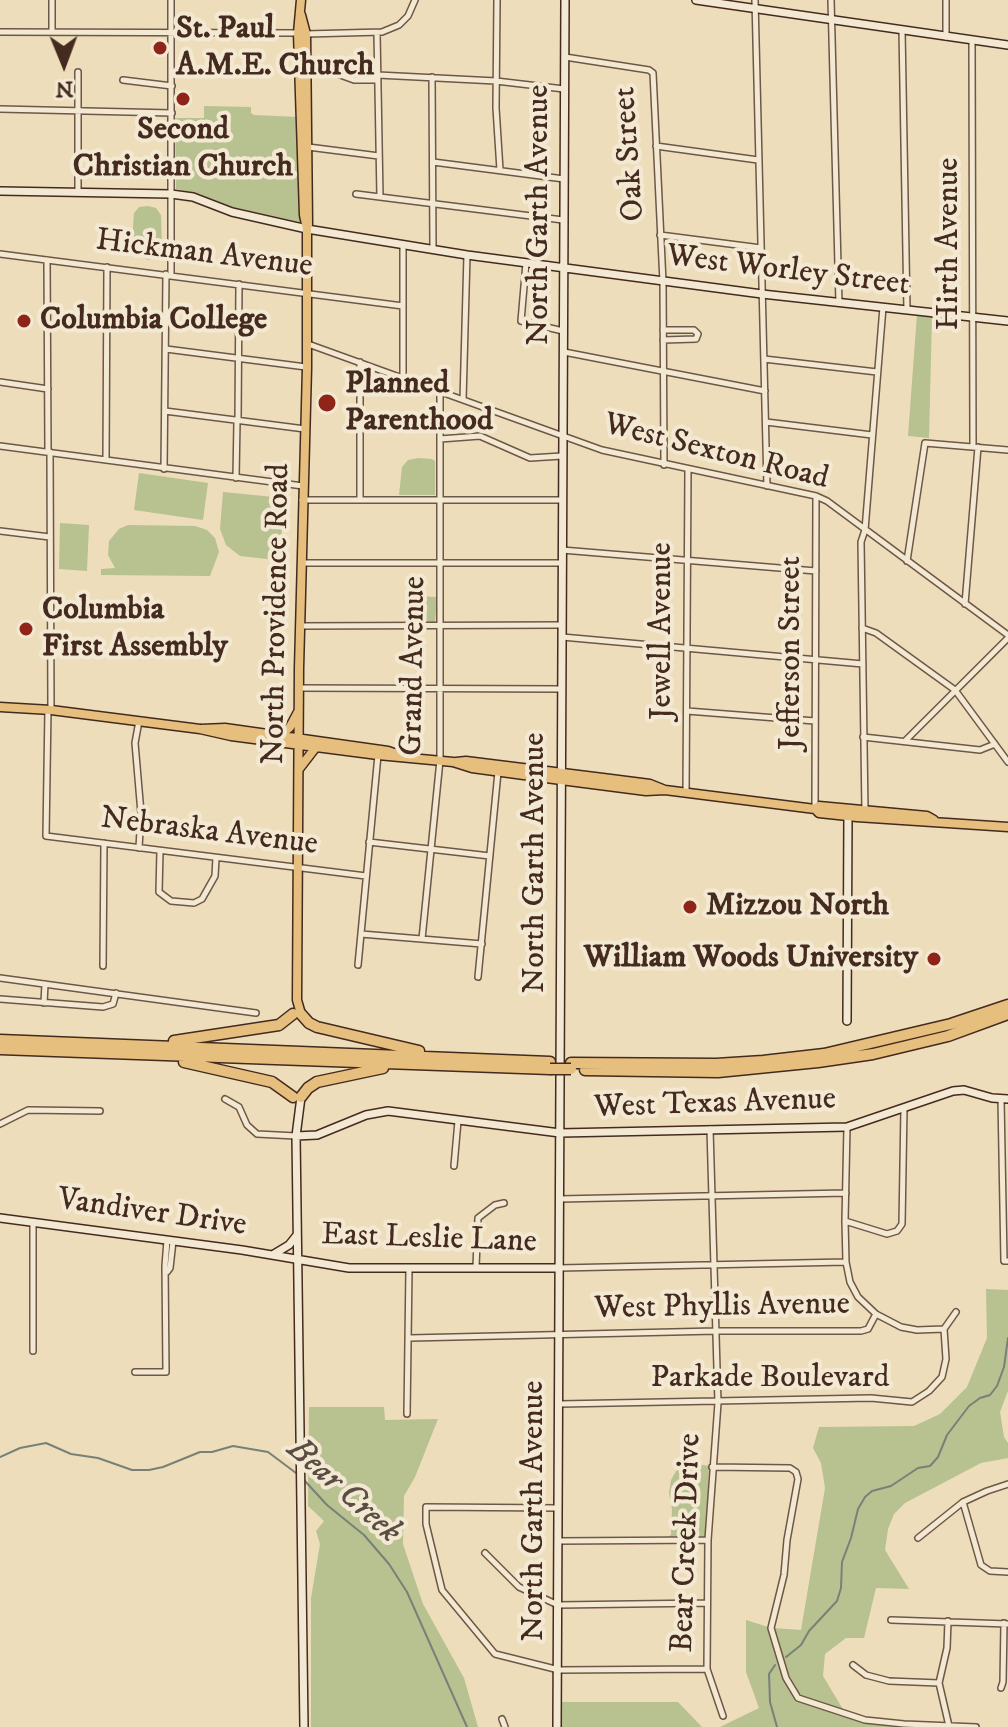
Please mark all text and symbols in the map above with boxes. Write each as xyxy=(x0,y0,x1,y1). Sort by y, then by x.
place label: St. Paul A.M.E. Church xyxy=(176,11,374,86)
north arrow xyxy=(24,24,104,104)
marker: St. Paul A.M.E. Church xyxy=(151,39,169,57)
text: N xyxy=(55,75,74,102)
street label: North Garth Avenue xyxy=(521,85,559,345)
street label: Oak Street xyxy=(607,85,655,223)
marker: Second Christian Church xyxy=(174,90,192,108)
place label: Second Christian Church xyxy=(73,112,293,187)
street label: Hirth Avenue xyxy=(931,157,969,331)
street label: Hickman Avenue xyxy=(93,223,315,287)
street label: West Worley Street xyxy=(664,238,912,306)
place label: Columbia College xyxy=(40,302,267,340)
marker: Columbia College xyxy=(15,312,33,330)
place label: Planned Parenthood xyxy=(345,366,493,441)
marker: Planned Parenthood xyxy=(316,392,338,414)
street label: West Sexton Road xyxy=(600,407,832,499)
street label: North Providence Road xyxy=(256,463,300,765)
street label: Jewell Avenue xyxy=(644,542,682,720)
street label: Jefferson Street xyxy=(773,556,811,750)
street label: Grand Avenue xyxy=(394,576,436,756)
place label: Columbia First Assembly xyxy=(42,592,228,667)
marker: Columbia First Assembly xyxy=(17,620,35,638)
street label: North Garth Avenue xyxy=(517,733,555,993)
street label: Nebraska Avenue xyxy=(98,801,320,865)
place label: Mizzou North xyxy=(706,888,889,926)
marker: Mizzou North xyxy=(681,898,699,916)
place label: William Woods University xyxy=(584,940,918,978)
marker: William Woods University xyxy=(925,950,943,968)
street label: West Texas Avenue xyxy=(593,1082,837,1128)
street label: Vandiver Drive xyxy=(55,1182,249,1246)
street label: East Leslie Lane xyxy=(321,1217,537,1263)
street label: West Phyllis Avenue xyxy=(594,1287,850,1329)
street label: Parkade Boulevard xyxy=(651,1360,889,1398)
street label: North Garth Avenue xyxy=(516,1381,554,1641)
water label: Bear Creek xyxy=(278,1430,408,1554)
street label: Bear Creek Drive xyxy=(665,1433,711,1653)

